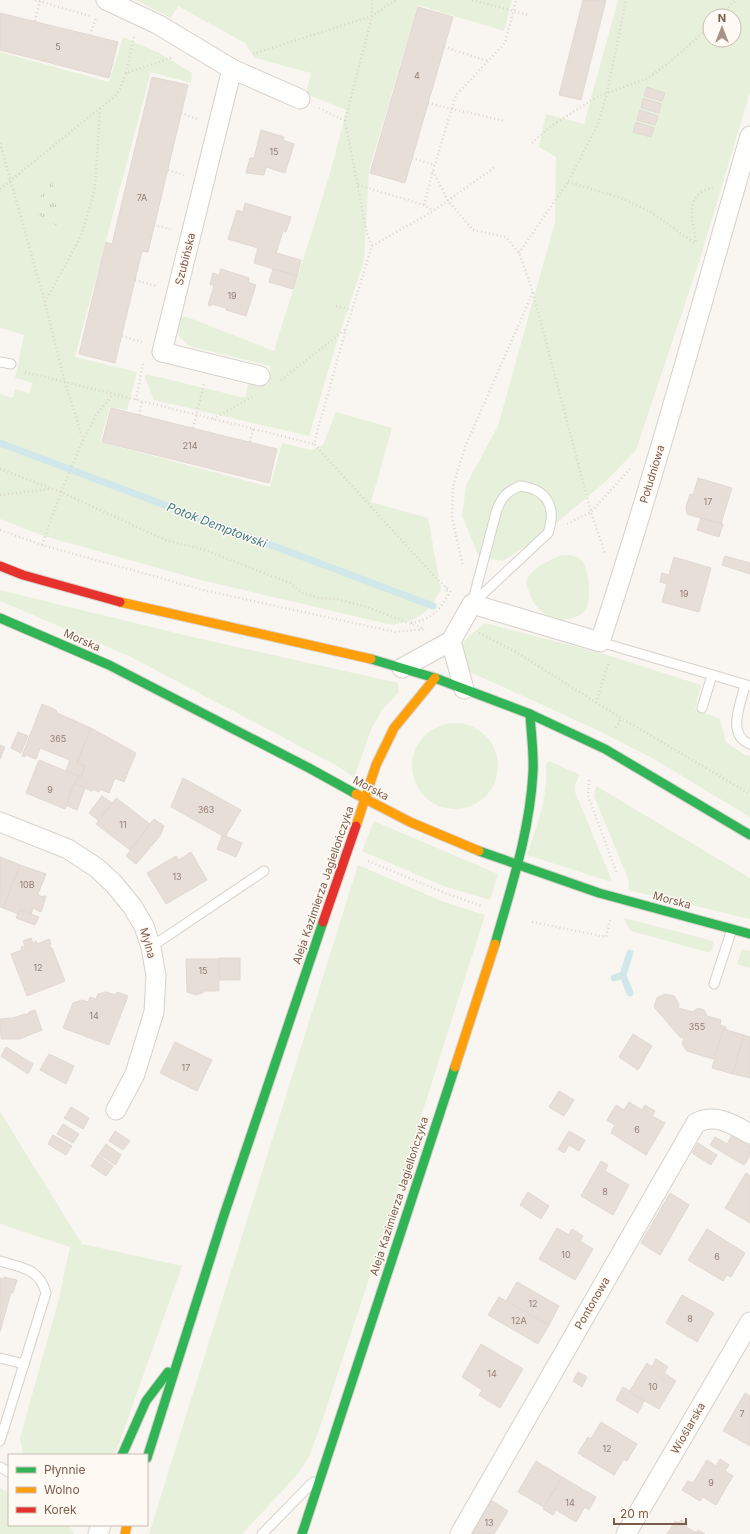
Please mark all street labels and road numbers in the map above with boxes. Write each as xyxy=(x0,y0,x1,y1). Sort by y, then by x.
street label: Szubińska xyxy=(172,231,198,287)
street label: Południowa xyxy=(637,443,667,505)
street label: Morska xyxy=(61,626,103,654)
street label: Morska xyxy=(351,773,391,803)
street label: Aleja Kazimierza Jagiellończyka xyxy=(289,804,357,966)
street label: Morska xyxy=(651,888,693,912)
street label: Mylna xyxy=(137,926,159,960)
street label: Aleja Kazimierza Jagiellończyka xyxy=(367,1115,431,1277)
street label: Pontonowa xyxy=(571,1274,613,1332)
street label: Wioślarska xyxy=(668,1400,708,1456)

